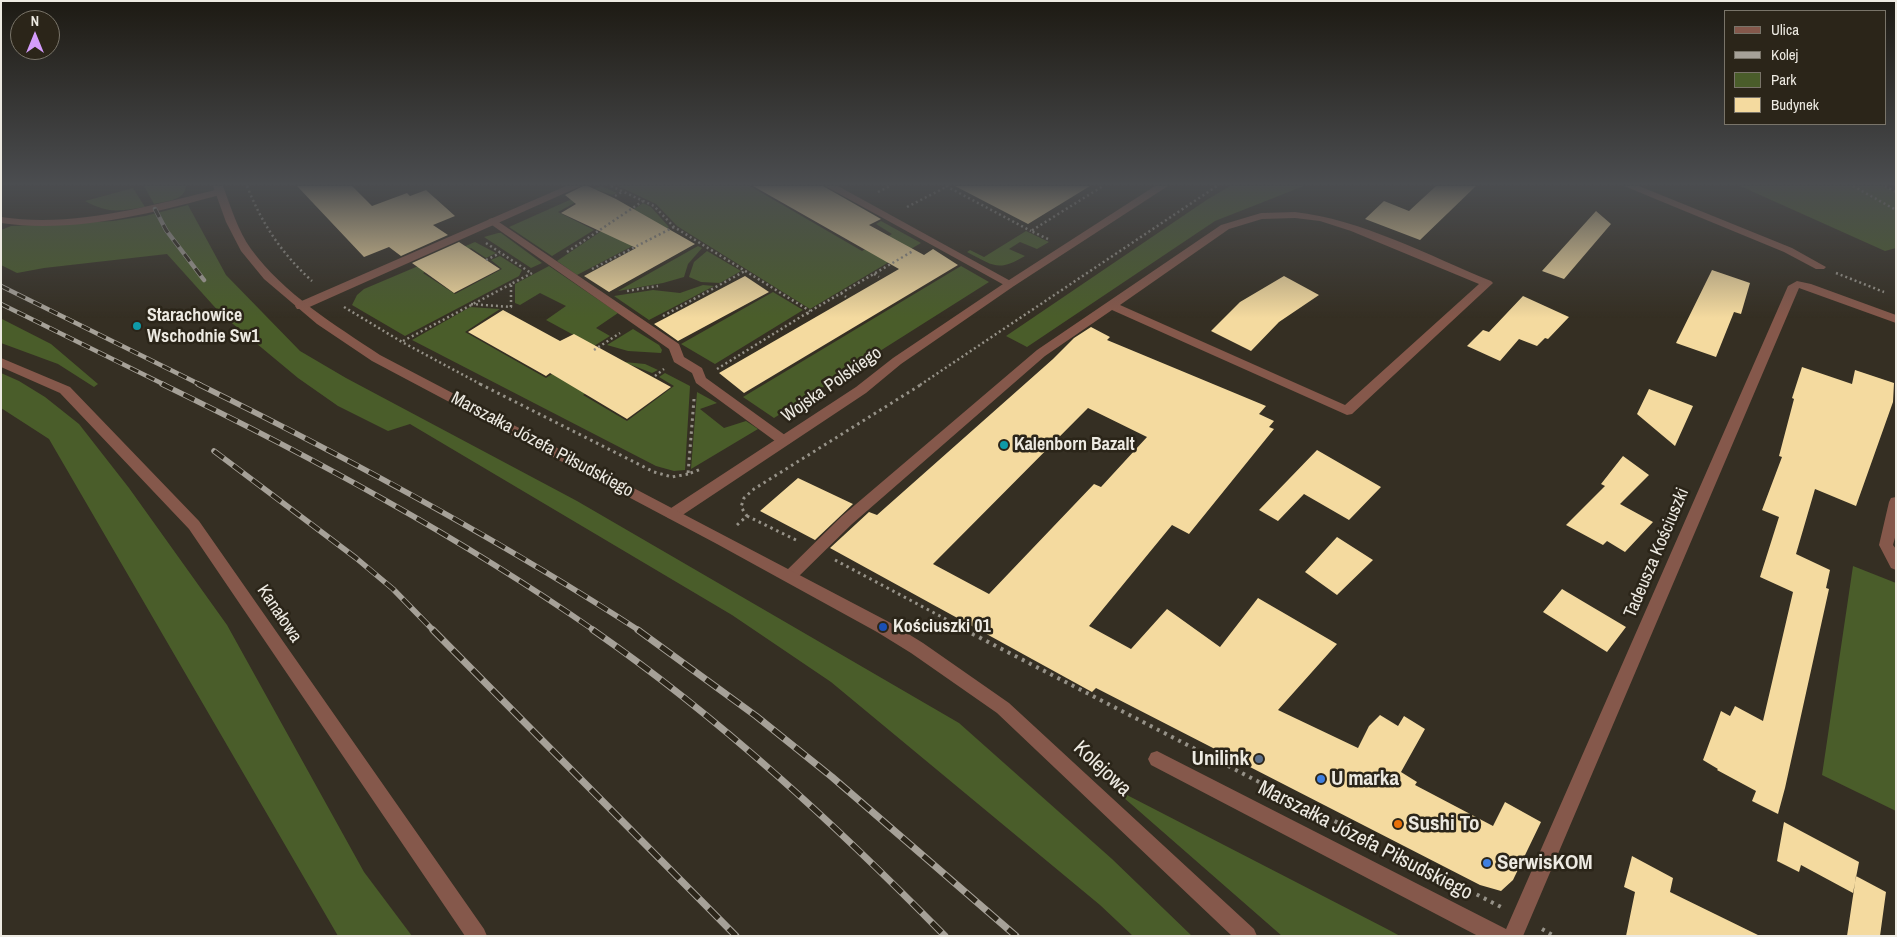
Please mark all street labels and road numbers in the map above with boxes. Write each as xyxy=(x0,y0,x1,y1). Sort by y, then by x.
street label: Wojska Polskiego xyxy=(778,343,886,427)
street label: Marszałka Józefa Piłsudskiego xyxy=(447,388,637,502)
street label: Tadeusza Kościuszki xyxy=(1620,485,1694,621)
street label: Kanałowa xyxy=(252,581,306,647)
street label: Kolejowa xyxy=(1068,736,1136,802)
street label: Marszałka Józefa Piłsudskiego xyxy=(1254,776,1476,906)

